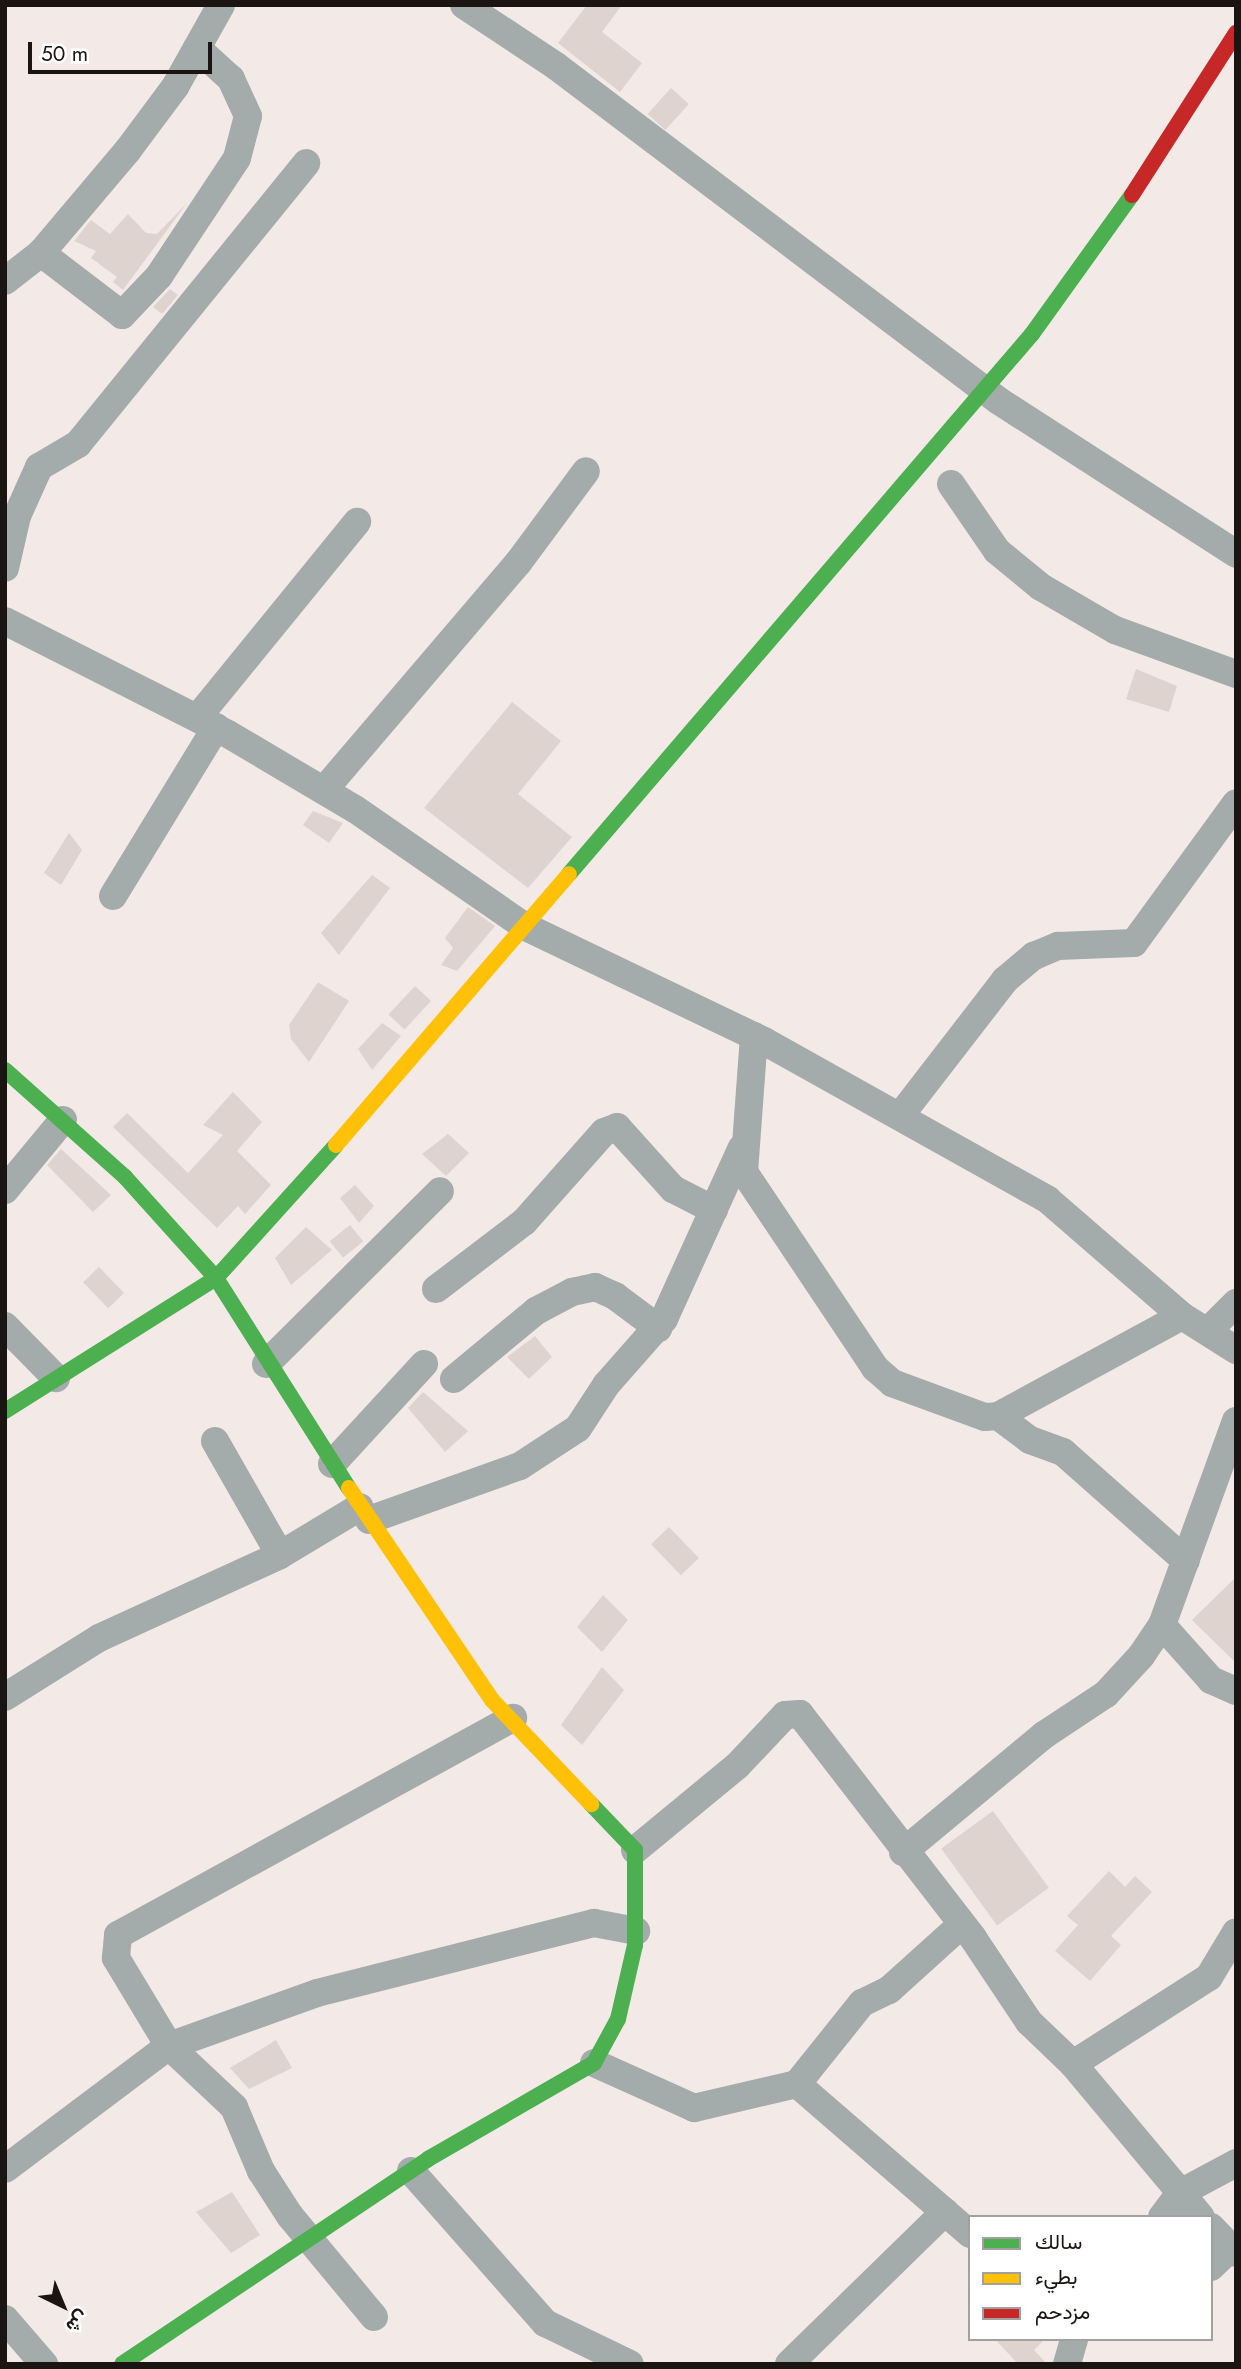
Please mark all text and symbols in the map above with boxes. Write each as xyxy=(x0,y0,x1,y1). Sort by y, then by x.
scale bar xyxy=(32,28,215,72)
text: 50 m xyxy=(41,39,88,69)
legend xyxy=(968,2215,1213,2341)
text: سالك xyxy=(1035,2227,1082,2257)
text: بطيء xyxy=(1035,2262,1078,2292)
north arrow xyxy=(28,2271,98,2341)
text: مزدحم xyxy=(1035,2297,1090,2327)
text: ش xyxy=(60,2304,95,2339)

